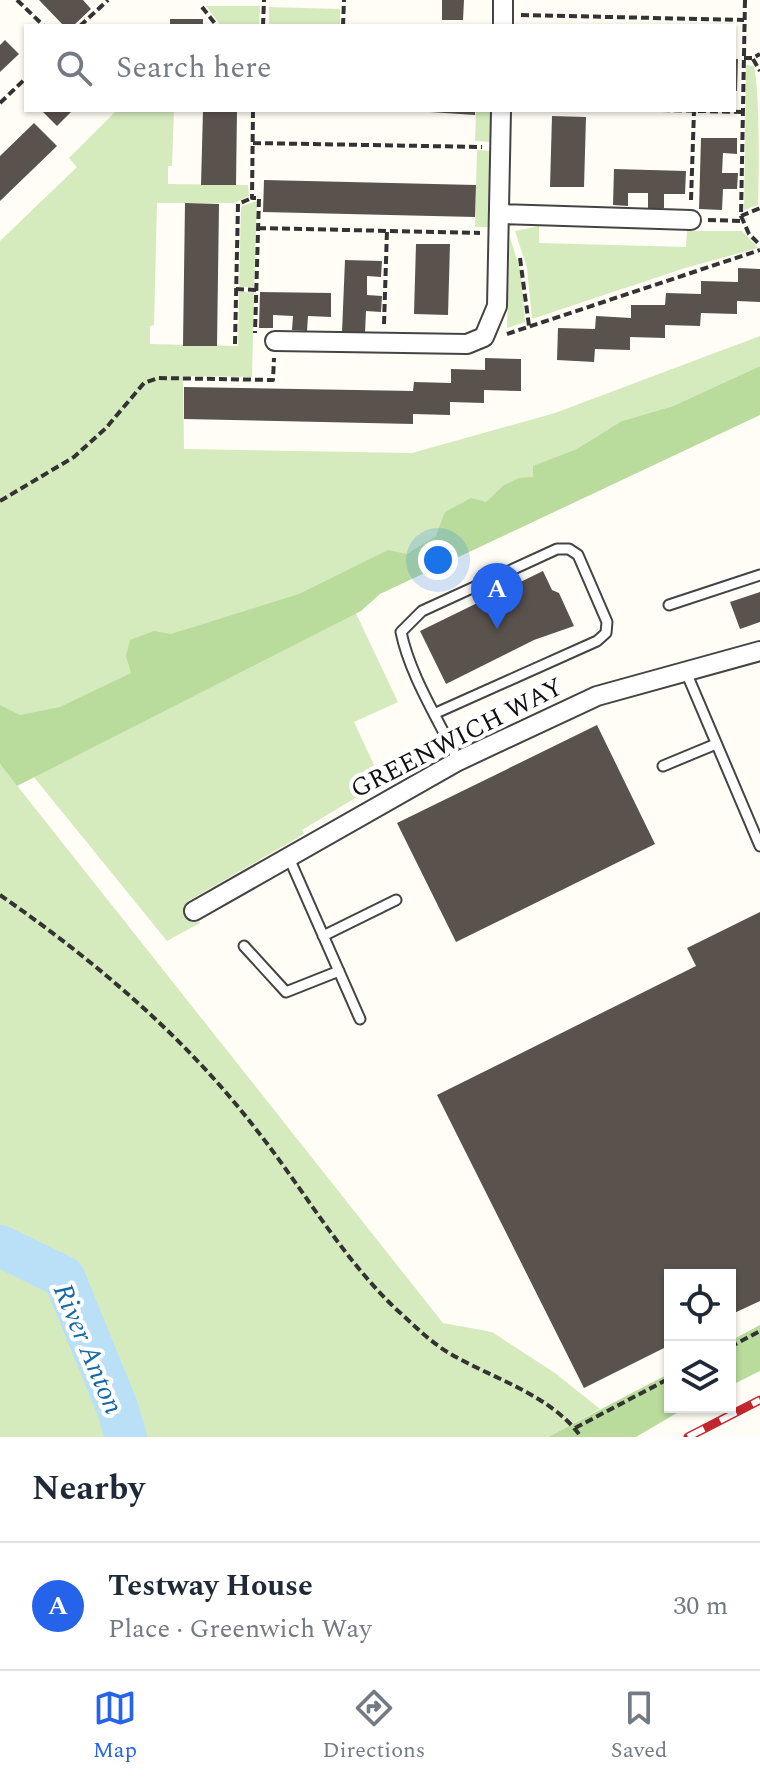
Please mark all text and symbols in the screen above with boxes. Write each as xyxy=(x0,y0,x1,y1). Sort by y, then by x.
search box xyxy=(24,24,736,112)
text: Search here xyxy=(116,45,272,91)
icon: search xyxy=(52,46,96,90)
your location xyxy=(418,540,458,580)
pin: A xyxy=(471,563,523,629)
street label: GREENWICH WAY xyxy=(344,667,570,809)
map controls xyxy=(664,1269,736,1413)
button: locate xyxy=(664,1269,736,1341)
water label: River Anton xyxy=(41,1277,135,1421)
button: layers xyxy=(664,1341,736,1413)
text: Nearby xyxy=(32,1463,145,1515)
text: Testway House xyxy=(108,1563,313,1609)
text: A xyxy=(48,1586,68,1626)
text: 30 m xyxy=(673,1586,728,1626)
text: Place · Greenwich Way xyxy=(108,1609,372,1649)
tab: Map xyxy=(93,1686,137,1767)
tab: Directions xyxy=(323,1686,425,1767)
tab: Saved xyxy=(611,1686,667,1767)

